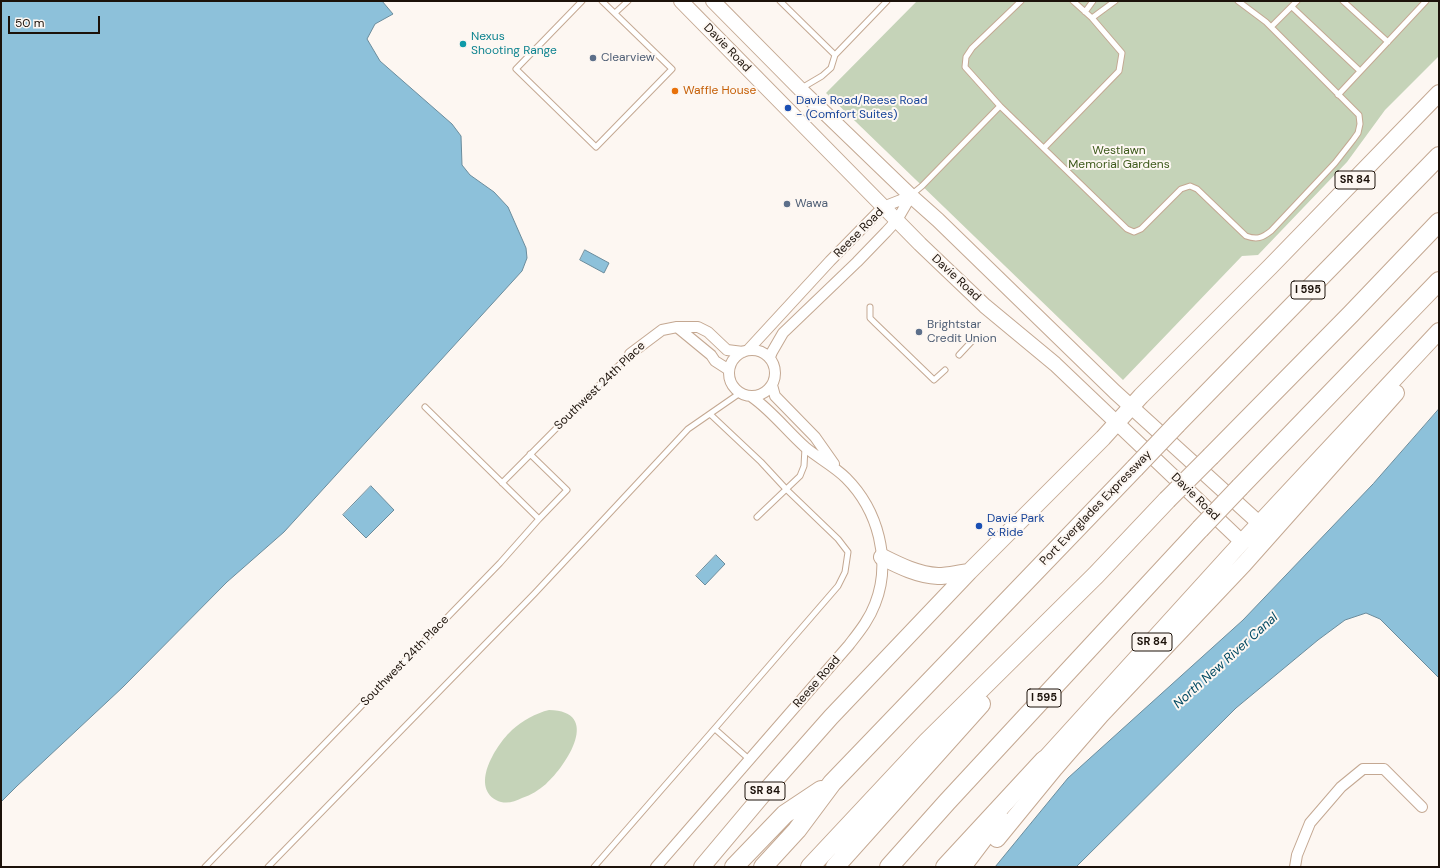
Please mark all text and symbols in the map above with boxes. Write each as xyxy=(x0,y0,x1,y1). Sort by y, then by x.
scale bar xyxy=(10,8,102,34)
text: 50 m xyxy=(15,15,44,31)
street label: Davie Road xyxy=(700,21,754,75)
place label: Nexus Shooting Range xyxy=(471,30,557,58)
marker: Nexus Shooting Range xyxy=(458,39,468,49)
place label: Clearview xyxy=(601,51,655,65)
marker: Clearview xyxy=(588,53,598,63)
place label: Waffle House xyxy=(683,84,756,98)
marker: Waffle House xyxy=(670,86,680,96)
place label: Davie Road/Reese Road - (Comfort Suites) xyxy=(796,94,927,122)
marker: Davie Road/Reese Road - (Comfort Suites) xyxy=(783,103,793,113)
park label: Westlawn Memorial Gardens xyxy=(1068,144,1170,172)
road number: SR 84 xyxy=(1335,171,1375,189)
place label: Wawa xyxy=(795,197,828,211)
marker: Wawa xyxy=(782,199,792,209)
street label: Reese Road xyxy=(831,205,887,261)
street label: Davie Road xyxy=(929,252,983,304)
road number: I 595 xyxy=(1291,281,1325,299)
place label: Brightstar Credit Union xyxy=(927,318,997,346)
marker: Brightstar Credit Union xyxy=(914,327,924,337)
street label: Southwest 24th Place xyxy=(552,339,648,433)
street label: Port Everglades Expressway xyxy=(1037,447,1155,569)
street label: Davie Road xyxy=(1168,470,1222,524)
place label: Davie Park & Ride xyxy=(987,512,1044,540)
marker: Davie Park & Ride xyxy=(974,521,984,531)
water label: North New River Canal xyxy=(1171,610,1281,712)
street label: Southwest 24th Place xyxy=(358,613,452,709)
road number: SR 84 xyxy=(1132,633,1172,651)
street label: Reese Road xyxy=(790,653,844,711)
road number: I 595 xyxy=(1027,689,1061,707)
road number: SR 84 xyxy=(745,782,785,800)

